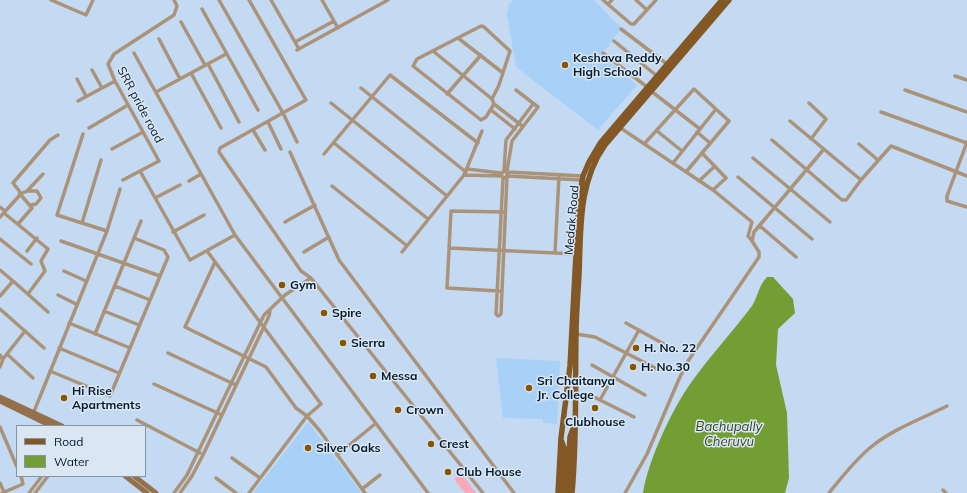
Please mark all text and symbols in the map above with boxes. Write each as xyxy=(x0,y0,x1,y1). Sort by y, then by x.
place label: Keshava Reddy High School xyxy=(573,51,661,79)
marker: Keshava Reddy High School xyxy=(560,60,570,70)
street label: SRR pride road xyxy=(114,65,166,145)
street label: Medak Road xyxy=(562,185,582,255)
place label: Gym xyxy=(290,278,316,292)
marker: Gym xyxy=(277,280,287,290)
place label: Spire xyxy=(332,306,362,320)
marker: Spire xyxy=(319,308,329,318)
place label: Sierra xyxy=(351,336,385,350)
marker: Sierra xyxy=(338,338,348,348)
place label: H. No. 22 xyxy=(644,341,696,355)
marker: H. No. 22 xyxy=(631,343,641,353)
place label: H. No.30 xyxy=(641,360,690,374)
marker: H. No.30 xyxy=(628,362,638,372)
place label: Messa xyxy=(381,369,417,383)
marker: Messa xyxy=(368,371,378,381)
place label: Sri Chaitanya Jr. College xyxy=(537,374,615,402)
marker: Sri Chaitanya Jr. College xyxy=(524,383,534,393)
place label: Hi Rise Apartments xyxy=(72,384,141,412)
marker: Hi Rise Apartments xyxy=(59,393,69,403)
place label: Crown xyxy=(406,403,444,417)
marker: Clubhouse xyxy=(590,403,600,413)
marker: Crown xyxy=(393,405,403,415)
place label: Clubhouse xyxy=(565,415,625,429)
water label: Bachupally Cheruvu xyxy=(696,419,762,450)
legend xyxy=(16,425,146,477)
text: Road xyxy=(54,434,83,449)
place label: Crest xyxy=(439,437,469,451)
marker: Crest xyxy=(426,439,436,449)
place label: Silver Oaks xyxy=(316,441,380,455)
marker: Silver Oaks xyxy=(303,443,313,453)
text: Water xyxy=(54,454,89,469)
place label: Club House xyxy=(456,465,521,479)
marker: Club House xyxy=(443,467,453,477)

